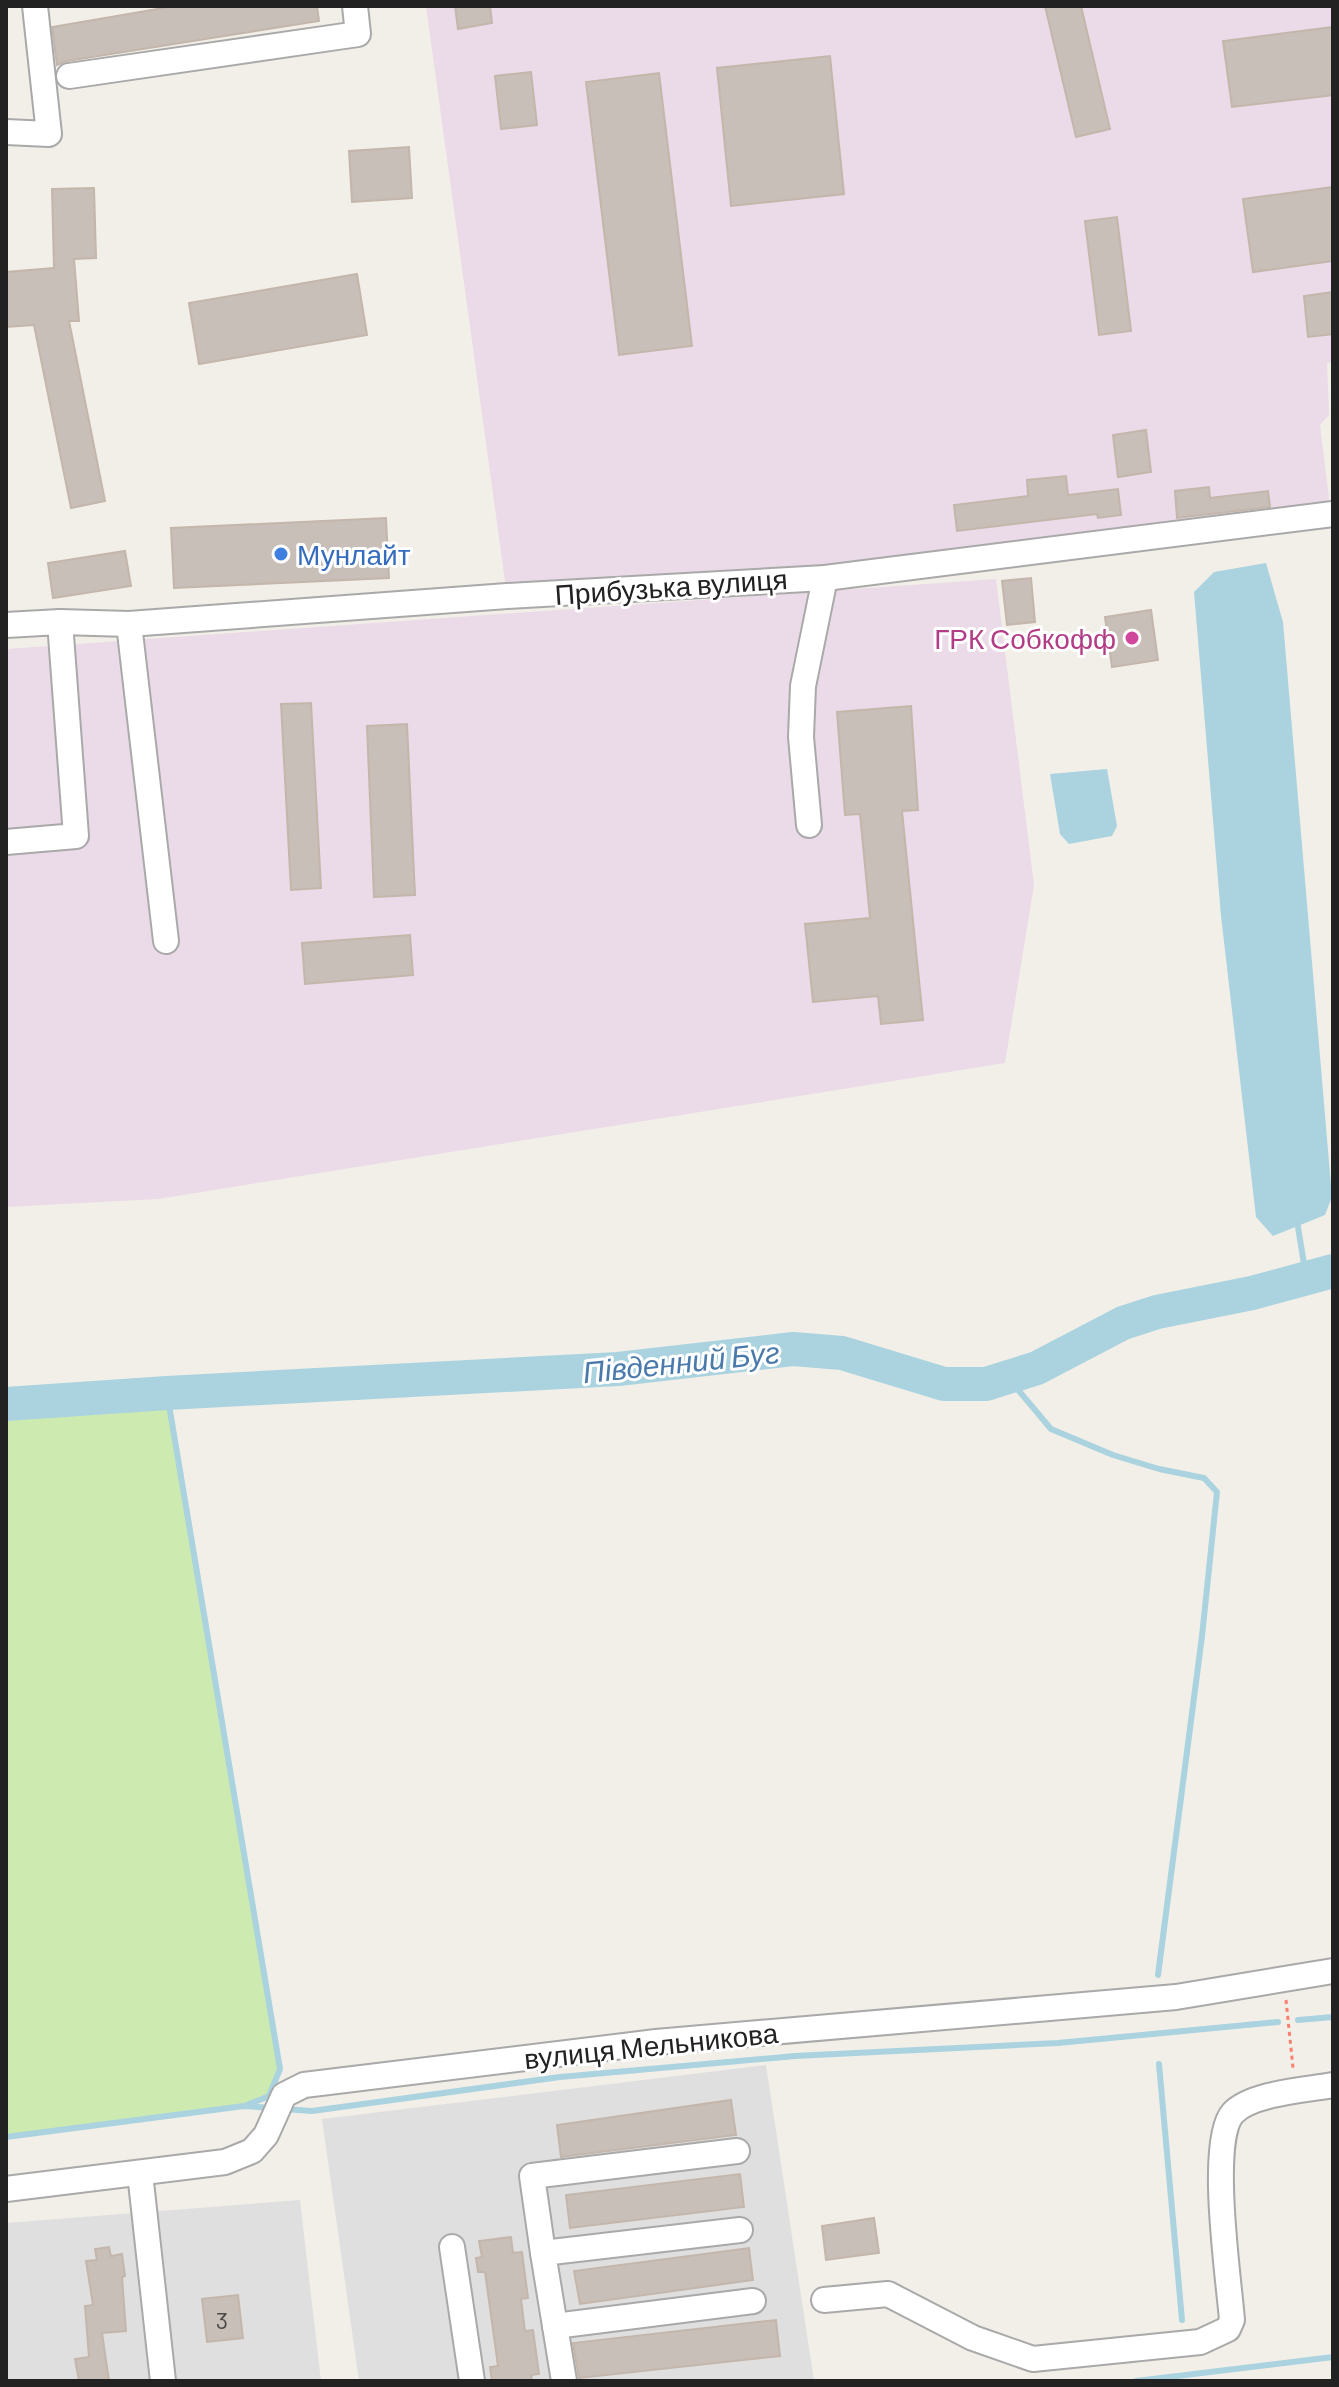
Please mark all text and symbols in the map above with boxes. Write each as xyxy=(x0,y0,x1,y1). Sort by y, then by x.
place label: Мунлайт xyxy=(297,537,411,571)
marker: Мунлайт xyxy=(272,545,290,563)
street label: Прибузька вулиця xyxy=(554,561,788,611)
place label: ГРК Собкофф xyxy=(934,621,1116,655)
marker: ГРК Собкофф xyxy=(1123,629,1141,647)
water label: Південний Буг xyxy=(581,1333,781,1389)
street label: вулиця Мельникова xyxy=(522,2015,780,2075)
house number: 3 xyxy=(216,2305,228,2334)

